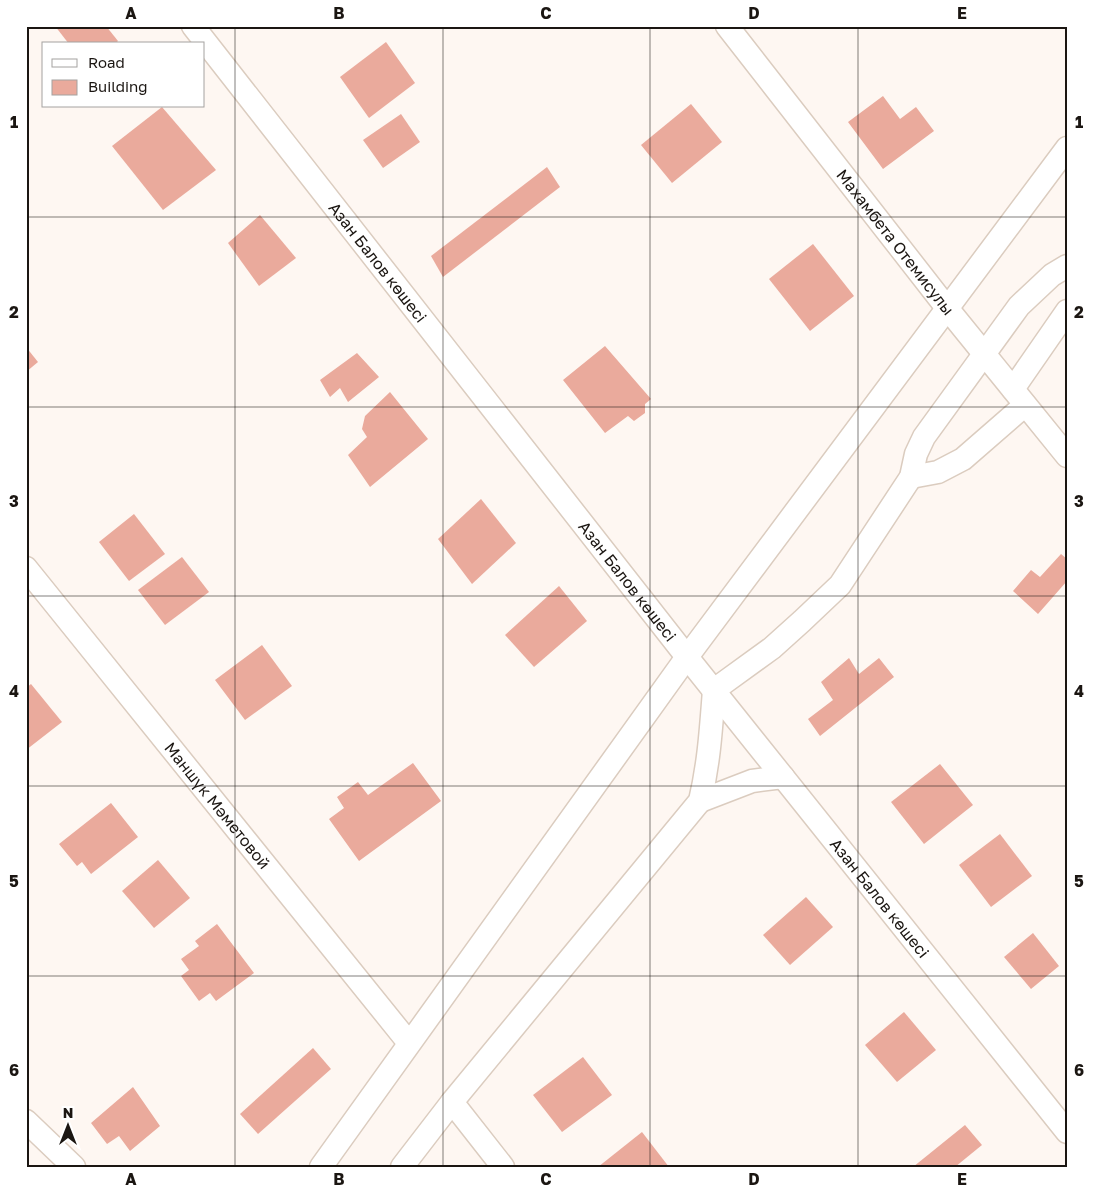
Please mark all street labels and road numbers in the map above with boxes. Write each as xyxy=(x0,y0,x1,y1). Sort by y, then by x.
street label: Махамбета Отемисулы xyxy=(832,165,959,319)
street label: Азан Балов көшесі xyxy=(325,198,431,326)
street label: Азан Балов көшесі xyxy=(574,517,681,645)
street label: Маншүк Мәметовой xyxy=(160,738,275,873)
street label: Азан Балов көшесі xyxy=(826,834,934,962)

